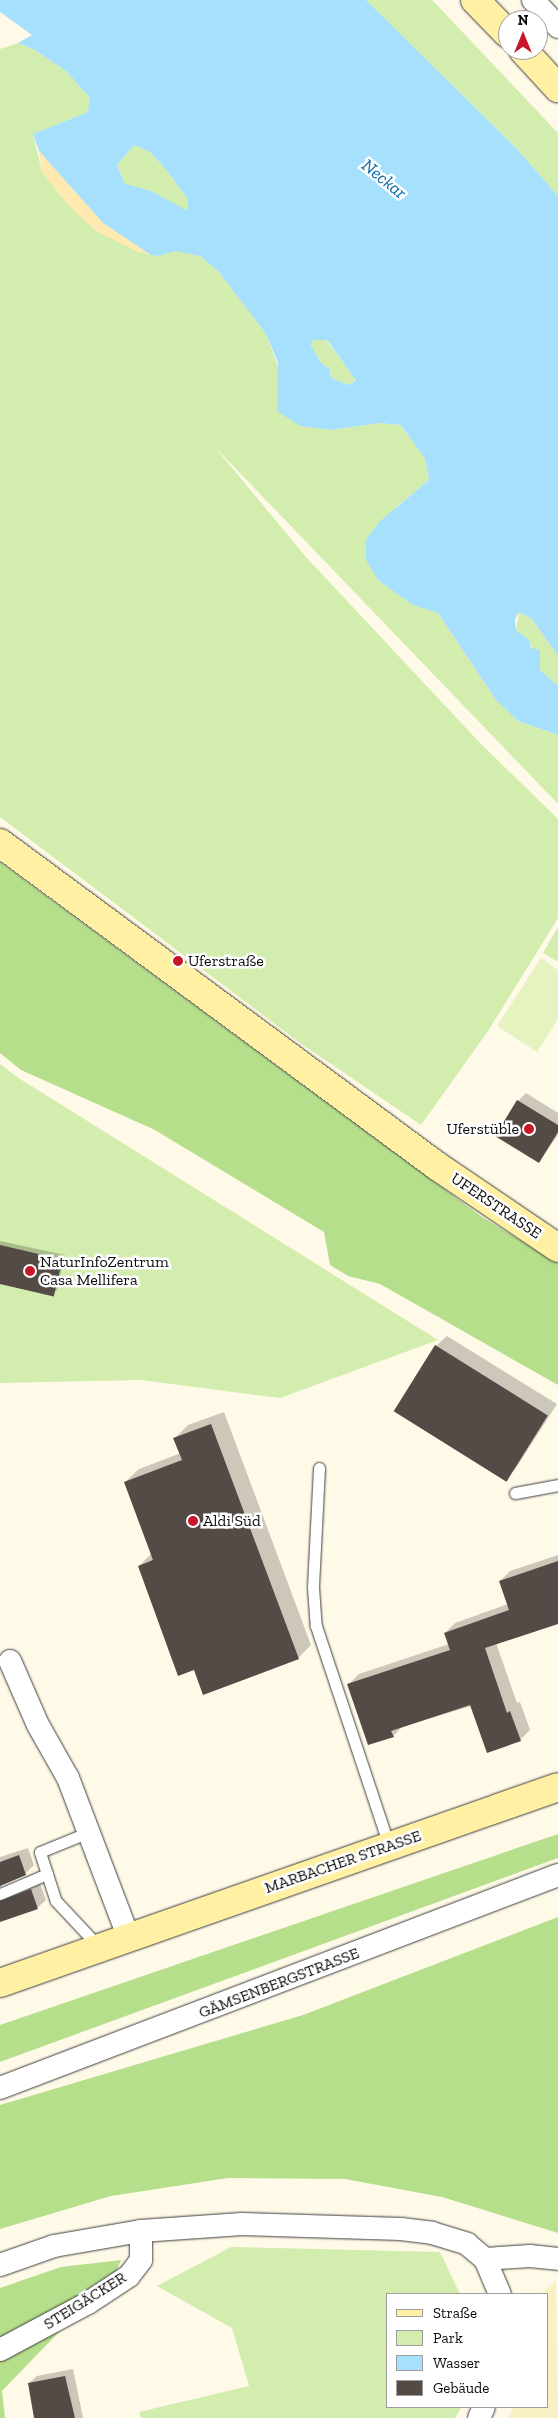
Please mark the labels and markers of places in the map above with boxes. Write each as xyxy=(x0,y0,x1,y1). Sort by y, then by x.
place label: Uferstraße xyxy=(188,951,264,971)
marker: Uferstraße xyxy=(172,955,184,967)
place label: Uferstüble xyxy=(446,1119,519,1139)
marker: Uferstüble xyxy=(523,1123,535,1135)
place label: NaturInfoZentrum Casa Mellifera xyxy=(40,1252,169,1290)
marker: NaturInfoZentrum Casa Mellifera xyxy=(24,1265,36,1277)
place label: Aldi Süd xyxy=(203,1511,261,1531)
marker: Aldi Süd xyxy=(187,1515,199,1527)

